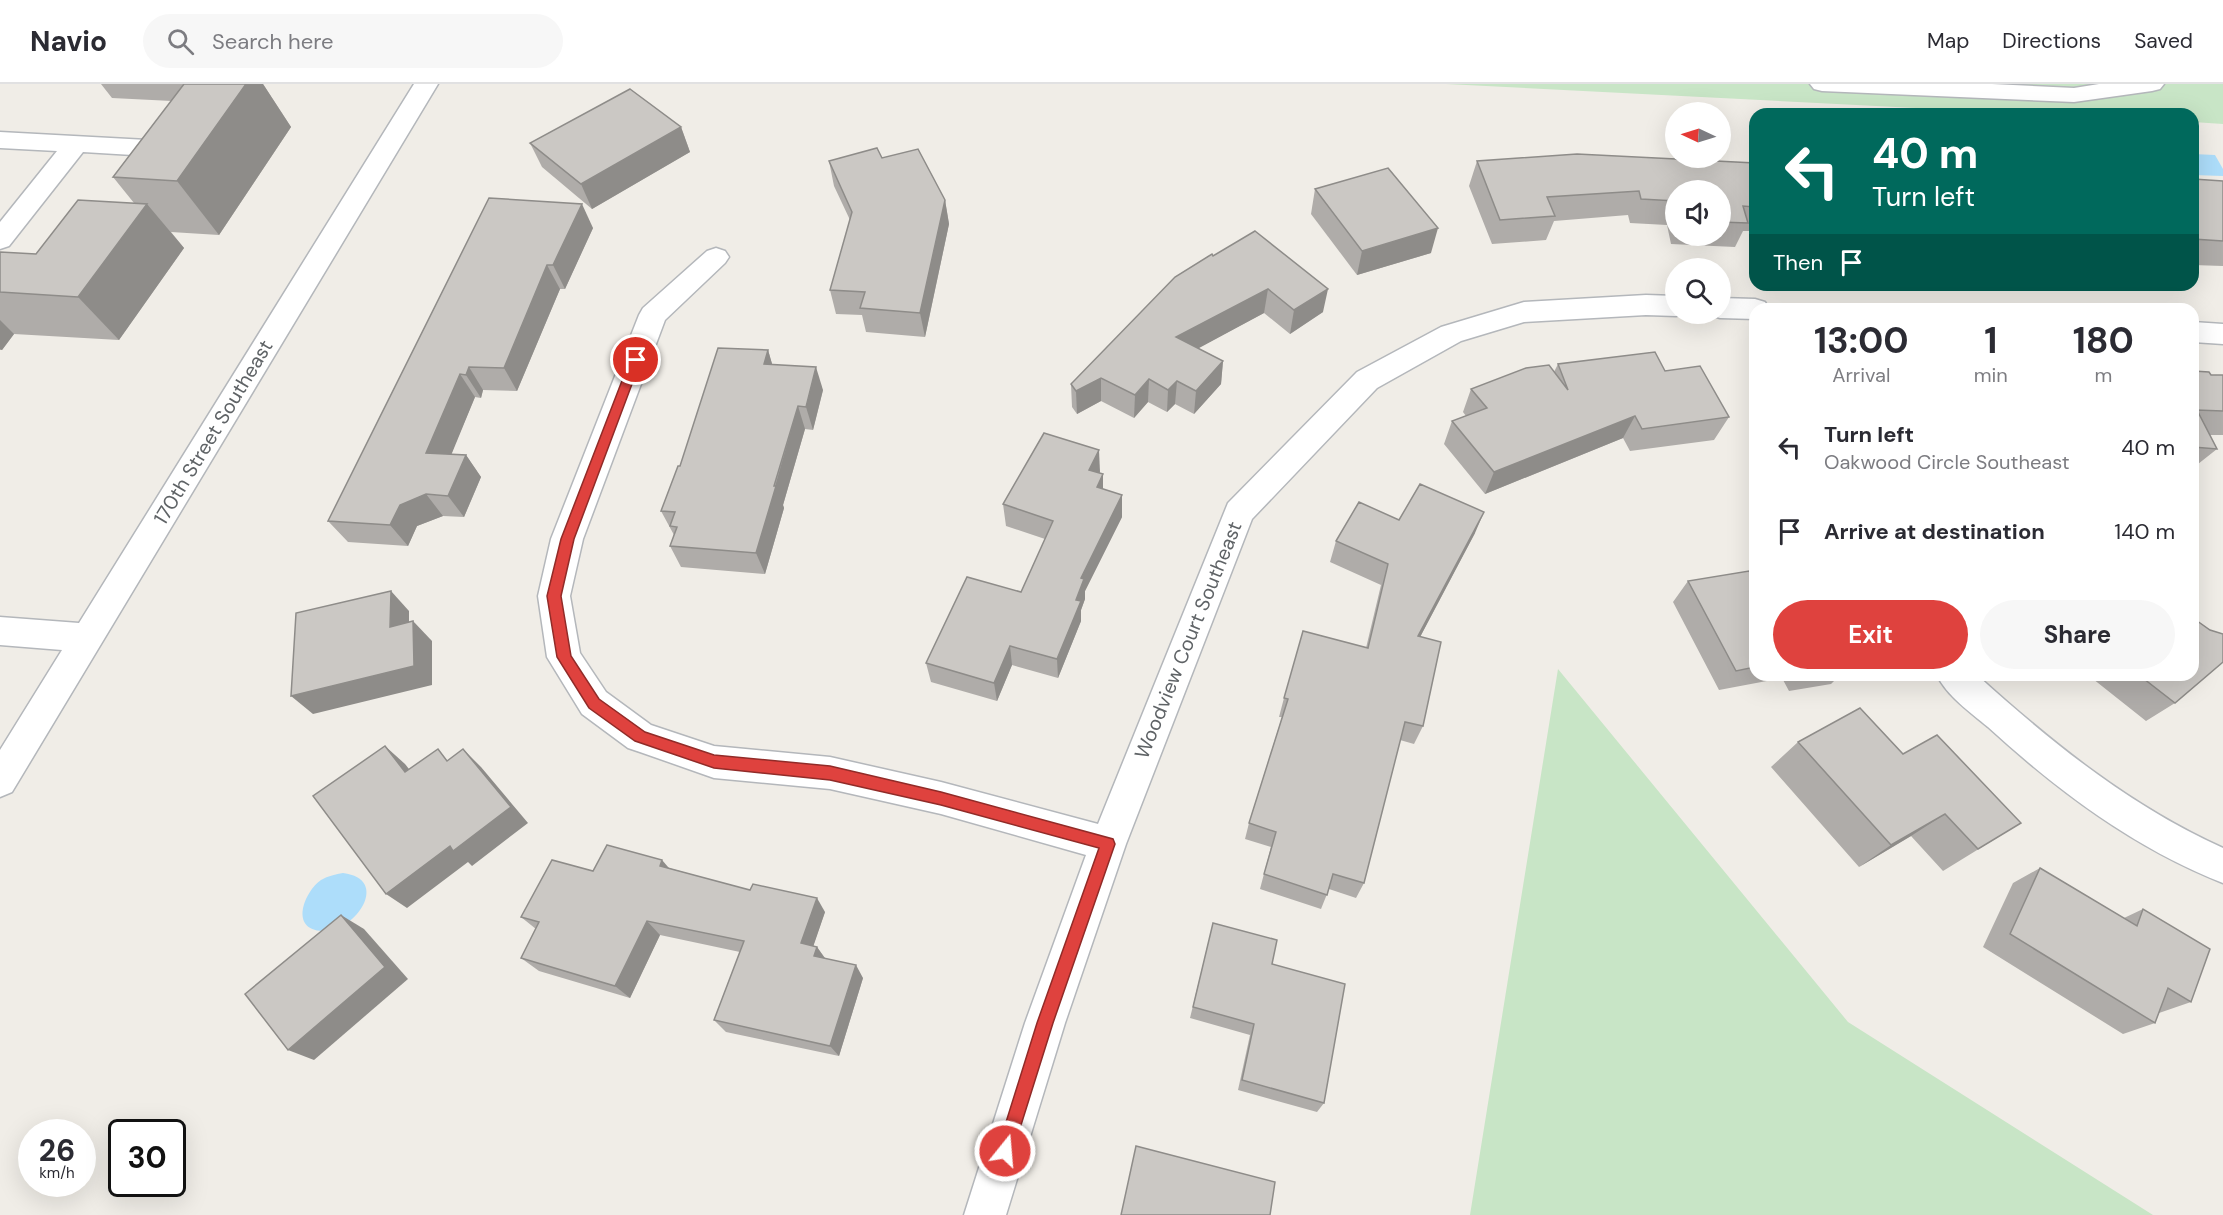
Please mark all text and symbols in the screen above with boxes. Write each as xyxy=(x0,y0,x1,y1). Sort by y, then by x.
search box xyxy=(143,14,563,68)
text: Navio xyxy=(30,23,107,60)
icon: search xyxy=(164,25,197,58)
text: Search here xyxy=(212,27,333,56)
text: Map xyxy=(1927,27,1969,55)
text: Directions xyxy=(2002,27,2101,55)
text: Saved xyxy=(2134,27,2193,55)
north arrow xyxy=(1665,102,1731,168)
map controls xyxy=(1665,102,1731,324)
text: 40 m xyxy=(1872,126,1978,181)
icon: left xyxy=(1773,132,1851,210)
text: Turn left xyxy=(1872,179,1975,214)
button: sound xyxy=(1665,180,1731,246)
icon: arrive xyxy=(1835,246,1868,279)
text: Then xyxy=(1773,248,1823,277)
button: search xyxy=(1665,258,1731,324)
text: 13:00 xyxy=(1814,317,1909,364)
text: 1 xyxy=(1984,317,1997,364)
text: 180 xyxy=(2073,317,2134,364)
pin xyxy=(610,334,661,385)
street label: 170th Street Southeast xyxy=(148,335,279,529)
icon: arrive xyxy=(619,343,652,376)
text: Arrival xyxy=(1832,362,1890,388)
text: min xyxy=(1974,362,2008,388)
text: m xyxy=(2094,362,2112,388)
text: Turn left xyxy=(1824,420,1914,449)
icon: left xyxy=(1773,431,1806,464)
text: 40 m xyxy=(2121,433,2175,462)
text: Oakwood Circle Southeast xyxy=(1824,449,2070,475)
icon: arrive xyxy=(1773,515,1806,548)
street label: Woodview Court Southeast xyxy=(1128,517,1248,762)
text: Arrive at destination xyxy=(1824,517,2045,546)
text: 140 m xyxy=(2114,517,2175,546)
button: Exit xyxy=(1773,600,1968,669)
button: Share xyxy=(1980,600,2175,669)
speed limit sign: 30 xyxy=(108,1119,186,1197)
position arrow xyxy=(973,1119,1037,1183)
text: 26 xyxy=(39,1131,75,1170)
text: km/h xyxy=(39,1163,75,1183)

